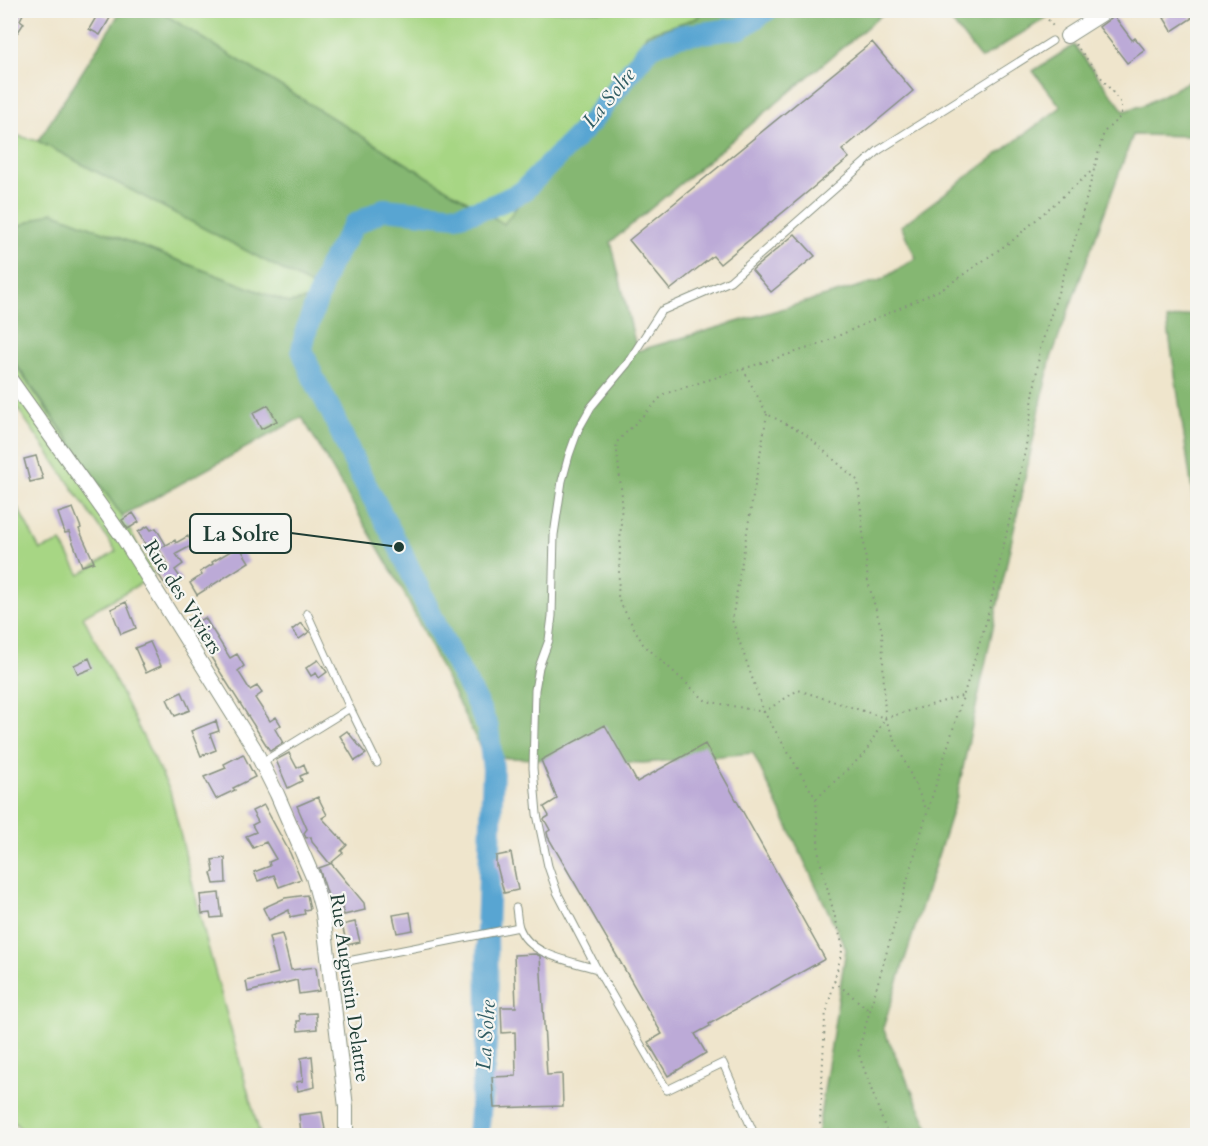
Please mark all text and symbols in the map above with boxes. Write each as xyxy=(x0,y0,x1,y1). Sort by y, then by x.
water label: La Solre xyxy=(576,61,643,134)
callout: La Solre xyxy=(190,514,291,553)
text: La Solre xyxy=(202,520,280,549)
street label: Rue des Viviers xyxy=(137,535,229,659)
street label: Rue Augustin Delattre xyxy=(323,892,377,1084)
water label: La Solre xyxy=(469,998,503,1071)

